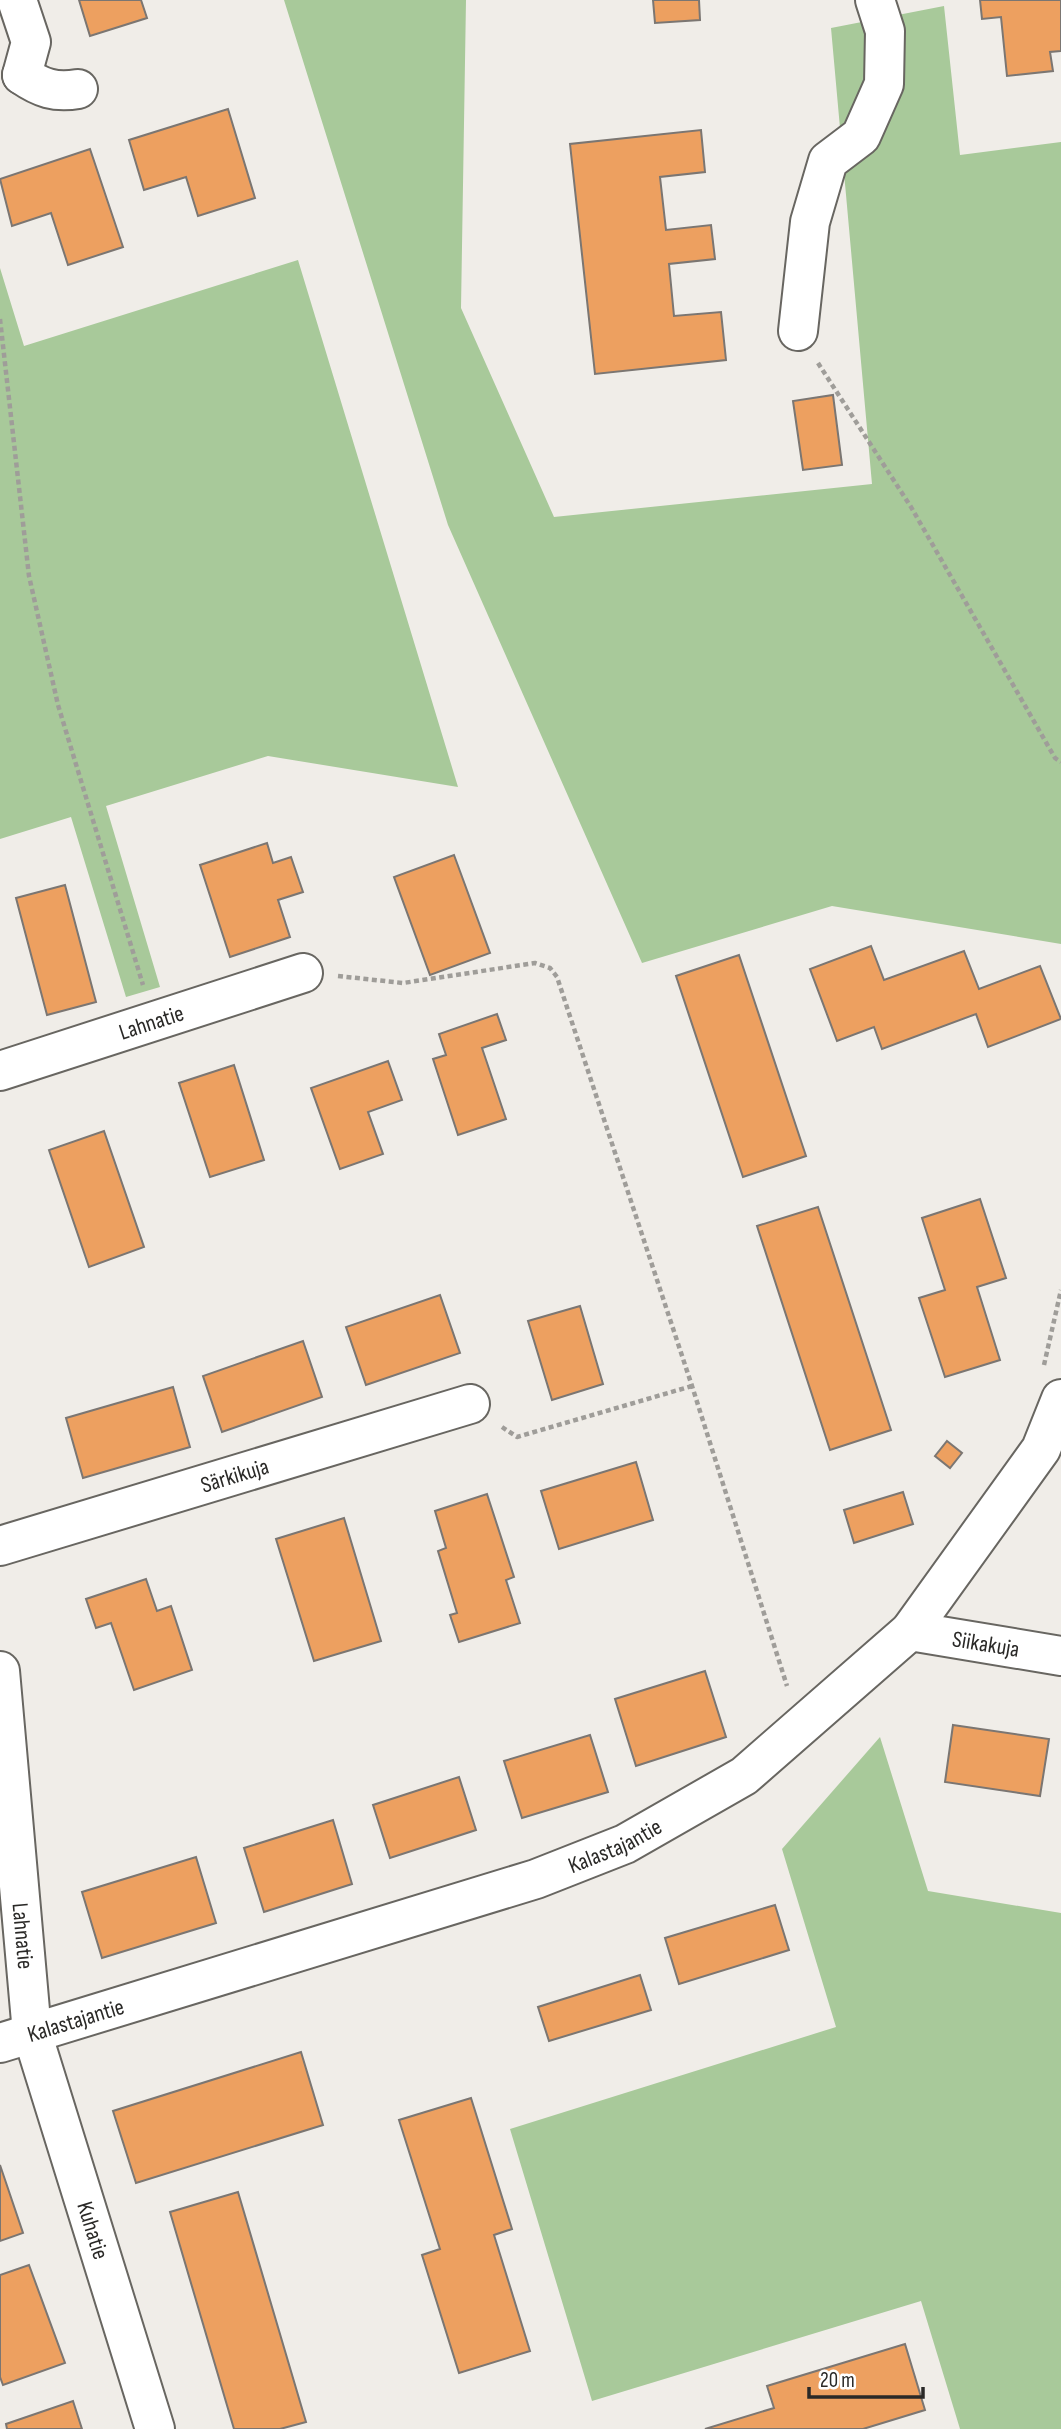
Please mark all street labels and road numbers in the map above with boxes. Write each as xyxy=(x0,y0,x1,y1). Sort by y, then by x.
street label: Lahnatie xyxy=(116,999,188,1047)
street label: Särkikuja xyxy=(197,1453,272,1500)
street label: Siikakuja xyxy=(950,1625,1021,1664)
street label: Kalastajantie xyxy=(564,1813,667,1880)
street label: Lahnatie xyxy=(6,1902,39,1970)
street label: Kalastajantie xyxy=(24,1993,128,2049)
street label: Kuhatie xyxy=(70,2198,114,2263)

